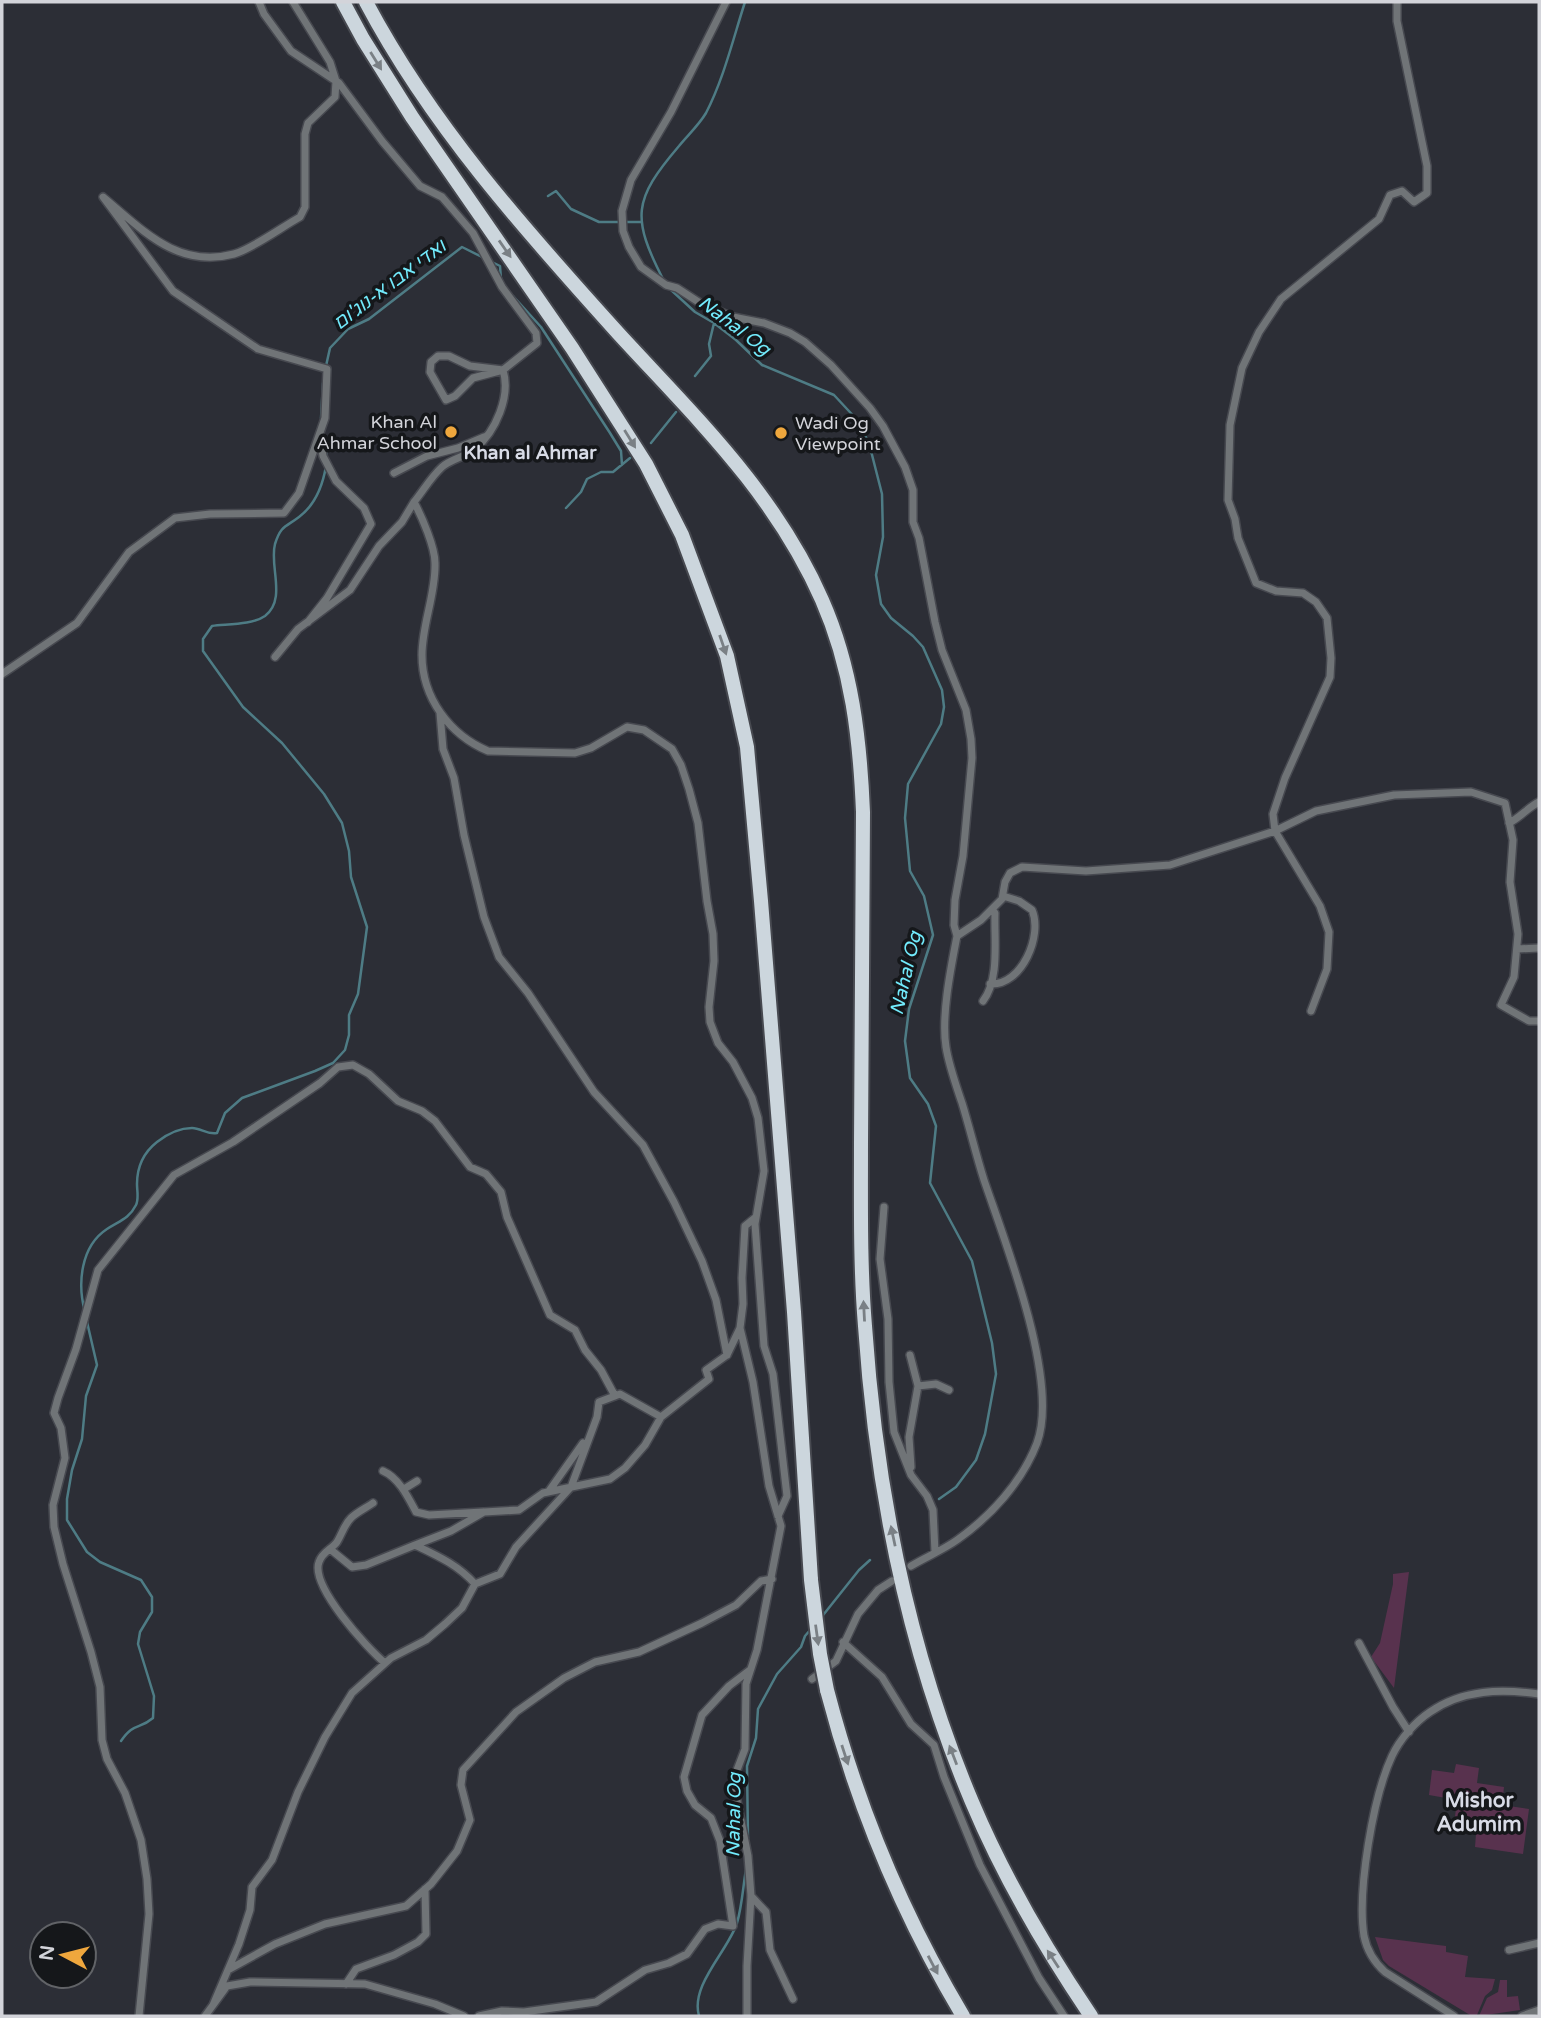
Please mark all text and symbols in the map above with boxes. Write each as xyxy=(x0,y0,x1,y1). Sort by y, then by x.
one-way arrow xyxy=(370,52,383,71)
water label: ואדי אבו א-נוג'ום xyxy=(329,234,452,334)
one-way arrow xyxy=(498,240,512,258)
water label: Nahal Og xyxy=(694,291,776,361)
place label: Khan Al Ahmar School xyxy=(316,411,437,454)
place label: Wadi Og Viewpoint xyxy=(795,412,881,455)
marker: Khan Al Ahmar School xyxy=(443,424,459,440)
marker: Wadi Og Viewpoint xyxy=(773,425,789,441)
one-way arrow xyxy=(624,429,637,448)
district label: Khan al Ahmar xyxy=(464,442,597,464)
one-way arrow xyxy=(719,635,729,656)
water label: Nahal Og xyxy=(886,928,926,1017)
one-way arrow xyxy=(858,1299,869,1321)
one-way arrow xyxy=(887,1525,898,1547)
one-way arrow xyxy=(812,1624,823,1646)
one-way arrow xyxy=(841,1745,851,1766)
one-way arrow xyxy=(948,1745,959,1766)
water label: Nahal Og xyxy=(722,1771,746,1858)
district label: Mishor Adumim xyxy=(1436,1788,1522,1837)
north arrow xyxy=(28,1920,98,1990)
text: N xyxy=(35,1944,59,1962)
one-way arrow xyxy=(1046,1950,1060,1968)
one-way arrow xyxy=(927,1955,939,1975)

